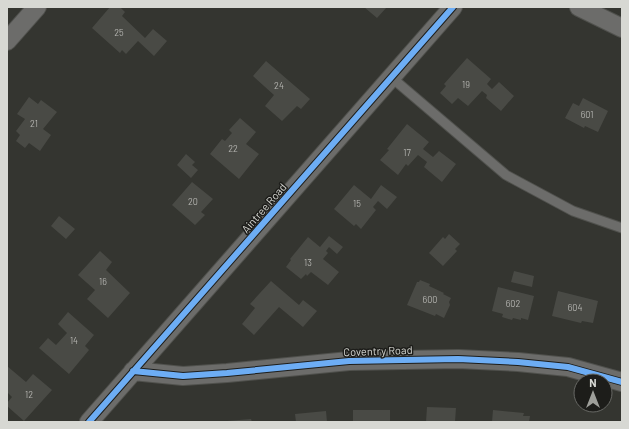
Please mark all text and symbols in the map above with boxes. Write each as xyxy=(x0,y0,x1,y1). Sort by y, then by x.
house number: 25 xyxy=(114,27,124,38)
house number: 19 xyxy=(462,79,470,90)
house number: 24 xyxy=(274,80,284,91)
house number: 601 xyxy=(581,109,593,120)
house number: 21 xyxy=(30,118,38,129)
house number: 22 xyxy=(228,143,238,154)
house number: 17 xyxy=(403,147,411,158)
street label: Aintree Road xyxy=(239,180,289,235)
house number: 20 xyxy=(188,196,198,207)
house number: 15 xyxy=(353,198,361,209)
house number: 13 xyxy=(304,257,312,268)
house number: 16 xyxy=(99,276,107,287)
house number: 600 xyxy=(423,294,437,305)
house number: 602 xyxy=(506,298,520,309)
house number: 604 xyxy=(568,302,582,313)
house number: 14 xyxy=(70,335,78,346)
street label: Coventry Road xyxy=(343,343,413,358)
north arrow xyxy=(573,373,613,413)
text: N xyxy=(589,376,597,389)
house number: 12 xyxy=(25,389,33,400)

